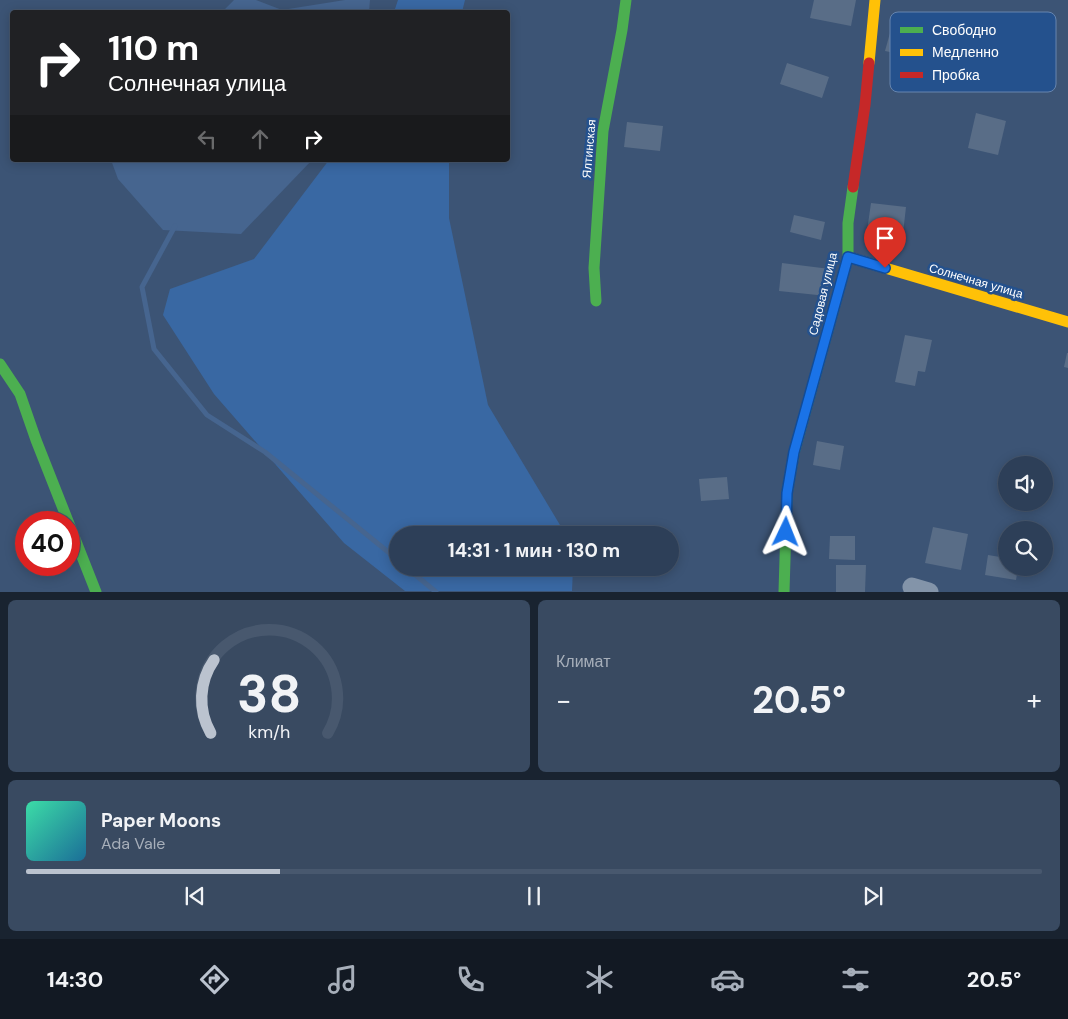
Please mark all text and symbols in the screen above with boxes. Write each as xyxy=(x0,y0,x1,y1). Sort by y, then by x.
legend xyxy=(890,12,1056,92)
text: Свободно xyxy=(932,21,997,39)
text: 110 m xyxy=(108,25,199,71)
icon: right xyxy=(25,30,90,95)
text: Медленно xyxy=(932,43,999,61)
text: Пробка xyxy=(932,66,980,84)
text: Солнечная улица xyxy=(108,69,286,98)
street label: Ялтинская xyxy=(578,119,600,179)
icon: left xyxy=(193,125,221,153)
icon: ahead xyxy=(246,125,274,153)
icon: right xyxy=(299,125,327,153)
pin xyxy=(864,217,906,268)
icon: arrive xyxy=(871,224,899,252)
street label: Садовая улица xyxy=(805,251,841,337)
street label: Солнечная улица xyxy=(927,260,1025,302)
map controls xyxy=(998,456,1053,576)
button: sound xyxy=(998,456,1053,511)
position arrow xyxy=(759,505,811,557)
speed limit sign: 40 xyxy=(15,511,80,576)
button: search xyxy=(998,521,1053,576)
text: 14:31 · 1 мин · 130 m xyxy=(448,538,620,563)
text: Климат xyxy=(556,651,610,672)
text: 38 xyxy=(237,660,301,728)
text: 20.5° xyxy=(752,675,846,725)
text: − xyxy=(556,682,571,719)
text: + xyxy=(1027,682,1042,719)
text: km/h xyxy=(248,720,290,744)
text: Paper Moons xyxy=(101,808,221,833)
text: Ada Vale xyxy=(101,833,165,854)
icon: previous xyxy=(181,882,209,910)
icon: pause xyxy=(520,882,548,910)
icon: next xyxy=(859,882,887,910)
icon: directions xyxy=(197,962,232,997)
icon: music xyxy=(325,962,360,997)
icon: phone xyxy=(453,962,488,997)
icon: climate xyxy=(582,962,617,997)
icon: car xyxy=(710,962,745,997)
icon: filters xyxy=(838,962,873,997)
text: 14:30 xyxy=(47,965,103,994)
text: 20.5° xyxy=(967,965,1021,994)

